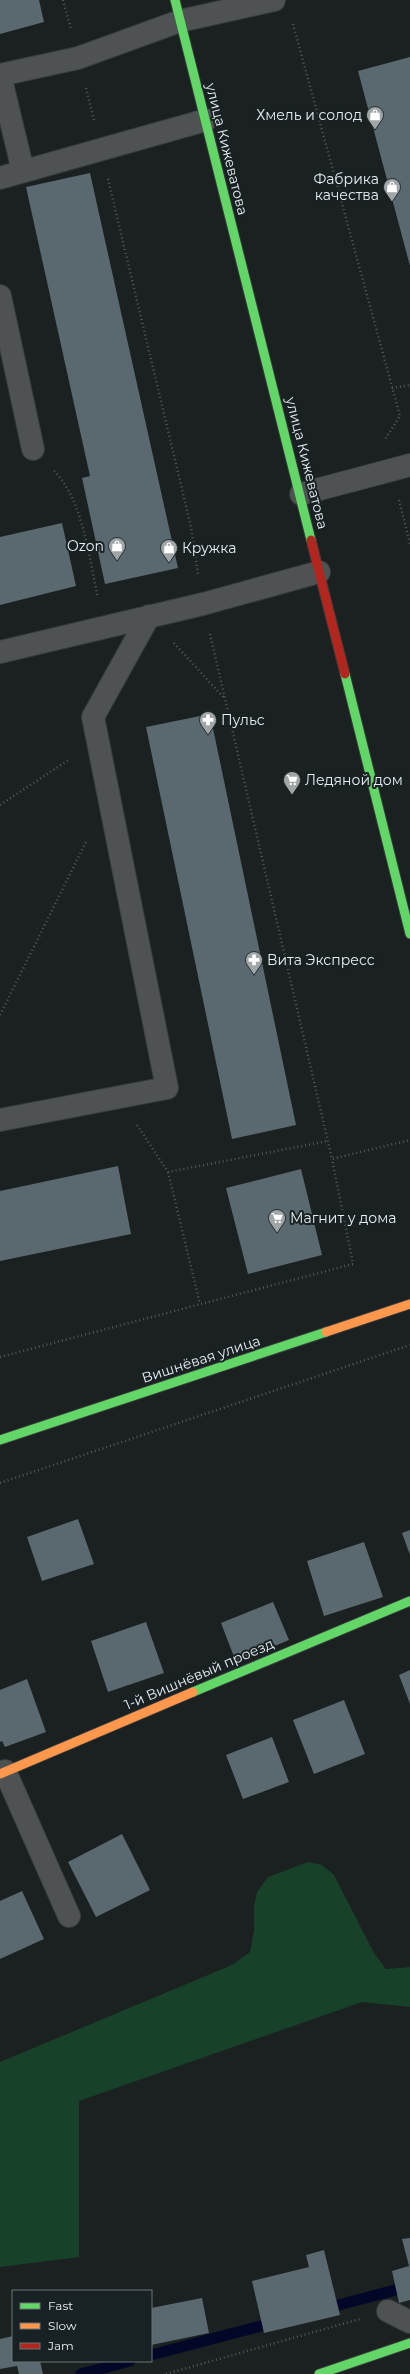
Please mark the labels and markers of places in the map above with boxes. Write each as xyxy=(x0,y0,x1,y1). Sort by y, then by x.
shop icon: Хмель и солод xyxy=(365,105,385,130)
place label: Хмель и солод xyxy=(256,106,362,124)
place label: Фабрика качества xyxy=(313,170,379,204)
shop icon: Фабрика качества xyxy=(382,177,402,202)
shop icon: Ozon xyxy=(107,536,127,561)
place label: Ozon xyxy=(67,537,104,555)
shop icon: Кружка xyxy=(159,538,179,563)
place label: Кружка xyxy=(182,539,236,557)
pharmacy icon: Пульс xyxy=(198,710,218,735)
place label: Пульс xyxy=(221,711,265,729)
supermarket icon: Ледяной дом xyxy=(282,770,302,795)
place label: Ледяной дом xyxy=(305,771,403,789)
pharmacy icon: Вита Экспресс xyxy=(244,950,264,975)
place label: Вита Экспресс xyxy=(267,951,375,969)
supermarket icon: Магнит у дома xyxy=(267,1208,287,1233)
place label: Магнит у дома xyxy=(290,1209,396,1227)

